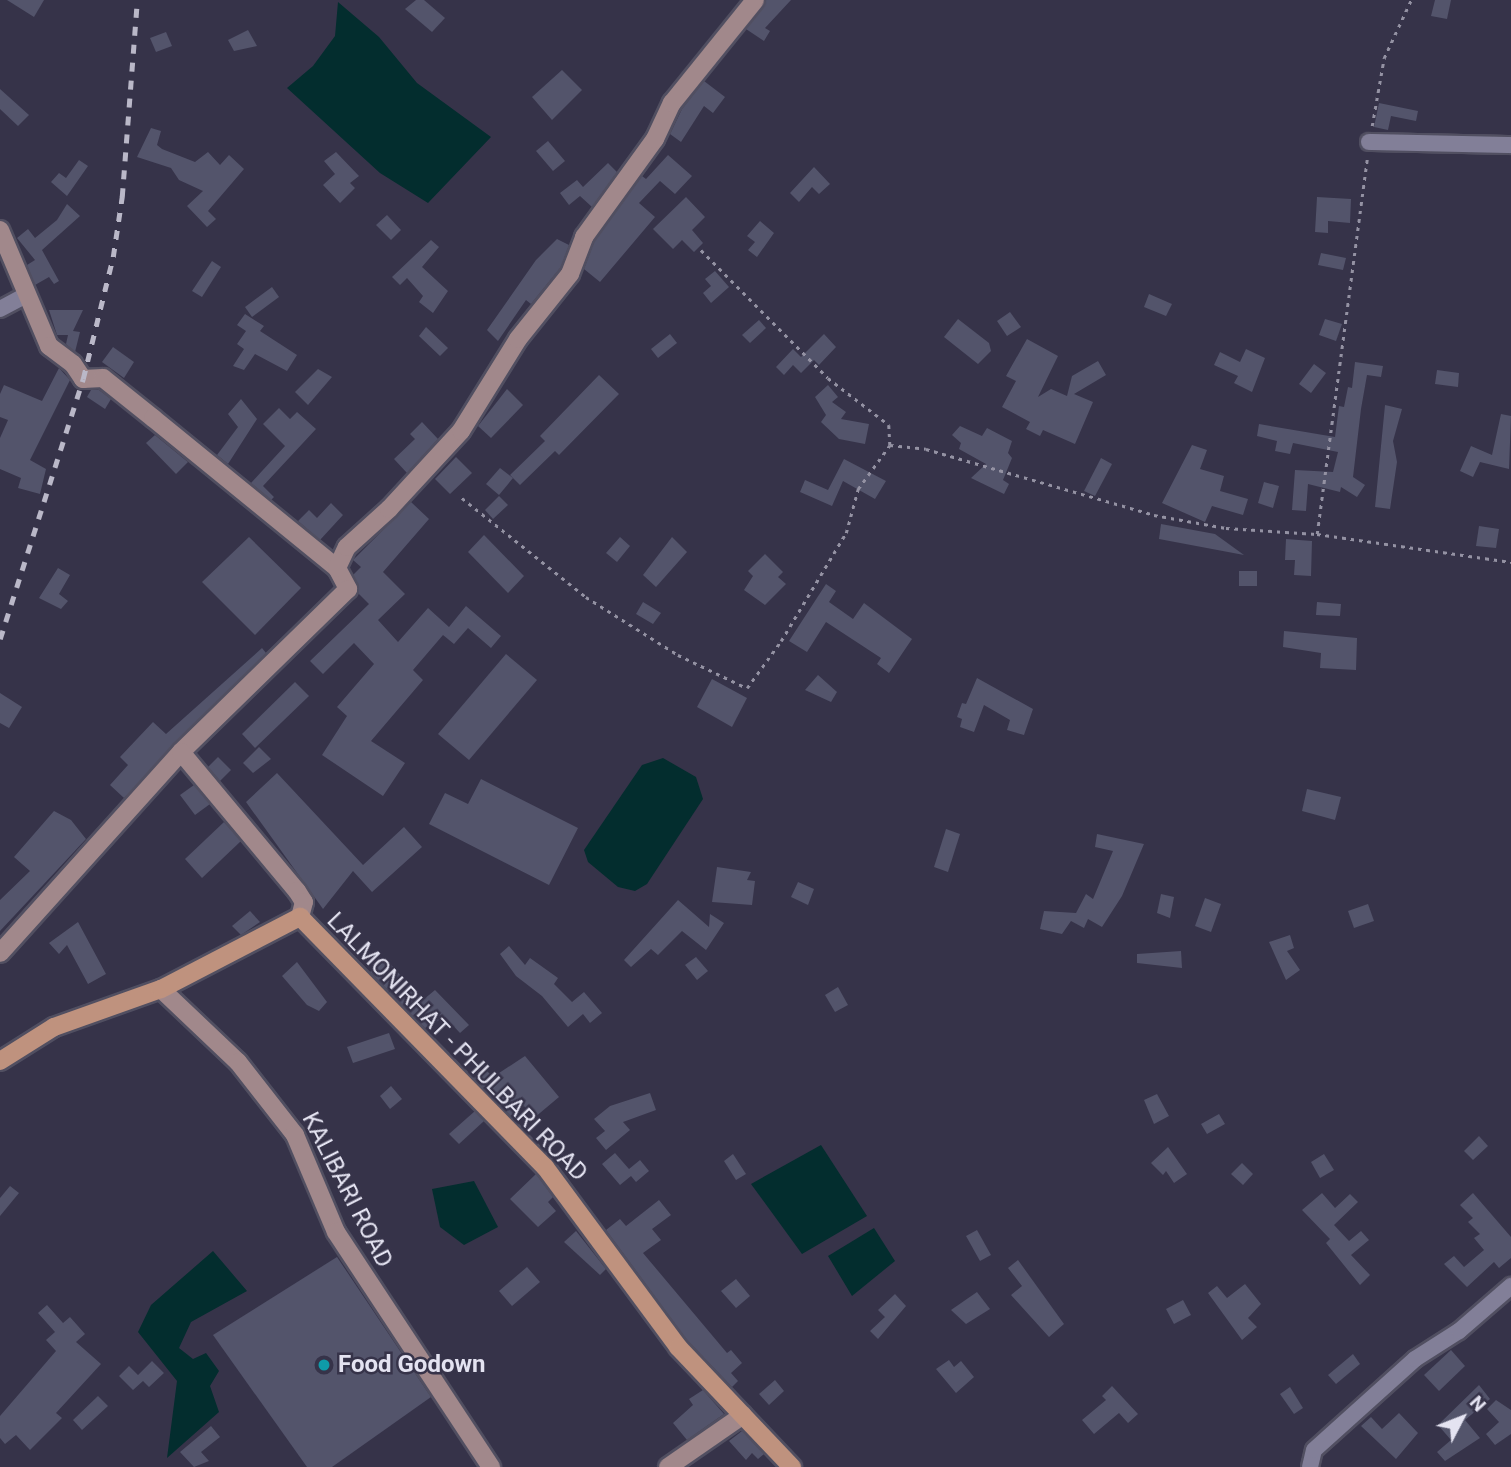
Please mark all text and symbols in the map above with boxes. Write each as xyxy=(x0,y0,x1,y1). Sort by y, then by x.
street label: LALMONIRHAT - PHULBARI ROAD xyxy=(321,906,593,1188)
street label: KALIBARI ROAD xyxy=(295,1108,399,1272)
place label: Food Godown xyxy=(338,1351,486,1379)
marker: Food Godown xyxy=(316,1357,332,1373)
north arrow xyxy=(1427,1383,1497,1453)
text: N xyxy=(1465,1391,1491,1416)

